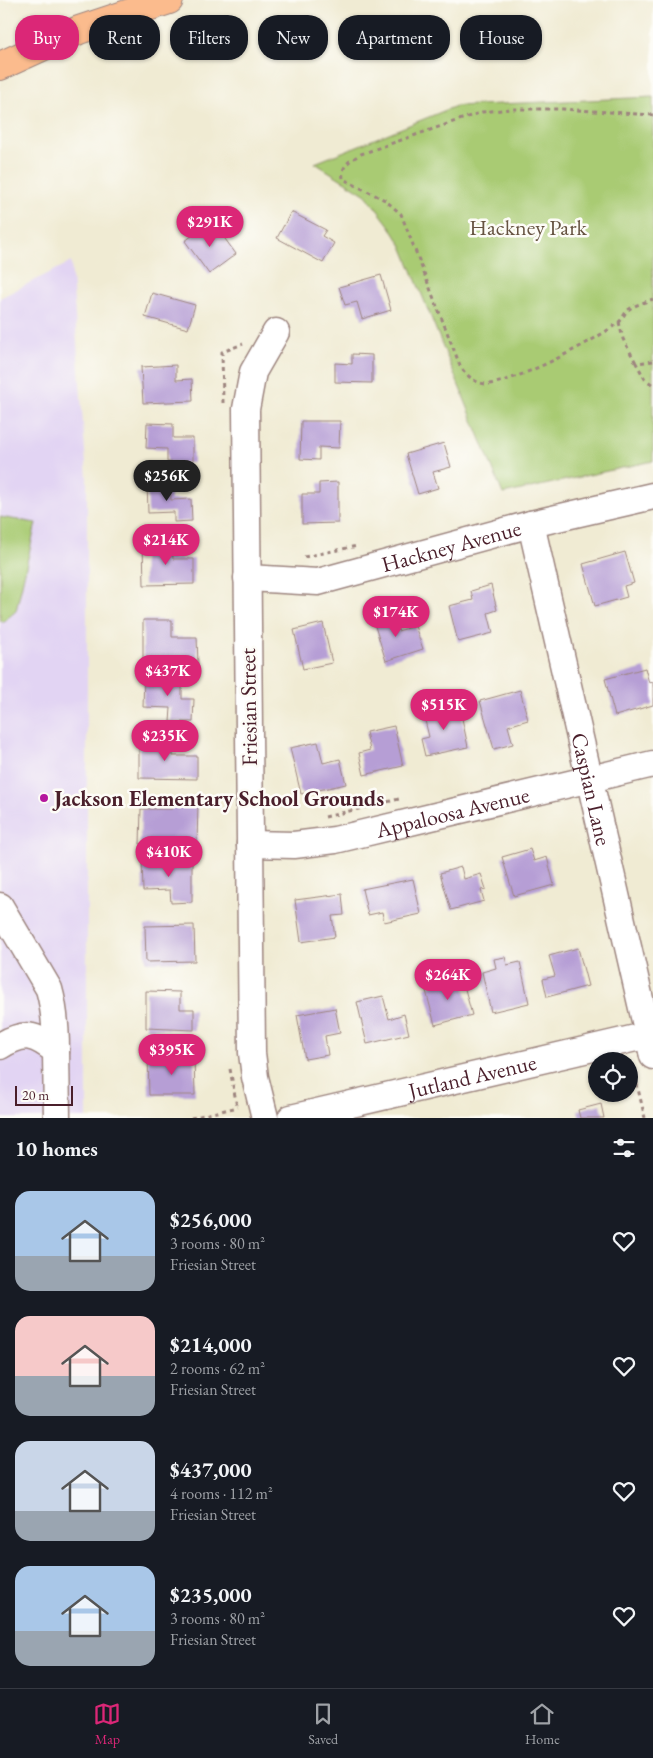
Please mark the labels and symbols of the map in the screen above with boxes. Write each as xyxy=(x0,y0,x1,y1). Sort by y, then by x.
pin: $291K xyxy=(175,206,245,248)
park label: Hackney Park xyxy=(469,213,587,242)
pin: $256K xyxy=(132,460,202,502)
street label: Hackney Avenue xyxy=(378,513,525,579)
pin: $214K xyxy=(131,524,201,566)
pin: $174K xyxy=(361,596,431,638)
street label: Friesian Street xyxy=(233,648,264,766)
pin: $437K xyxy=(133,654,203,697)
pin: $515K xyxy=(409,688,479,731)
pin: $235K xyxy=(130,720,200,762)
street label: Caspian Lane xyxy=(564,730,618,849)
street label: Appaloosa Avenue xyxy=(372,780,533,845)
place label: Jackson Elementary School Grounds xyxy=(52,784,384,813)
marker: Jackson Elementary School Grounds xyxy=(38,792,50,804)
pin: $410K xyxy=(134,836,204,878)
pin: $264K xyxy=(413,958,483,1001)
pin: $395K xyxy=(137,1034,207,1076)
street label: Jutland Avenue xyxy=(404,1047,540,1106)
scale bar xyxy=(15,1083,72,1106)

